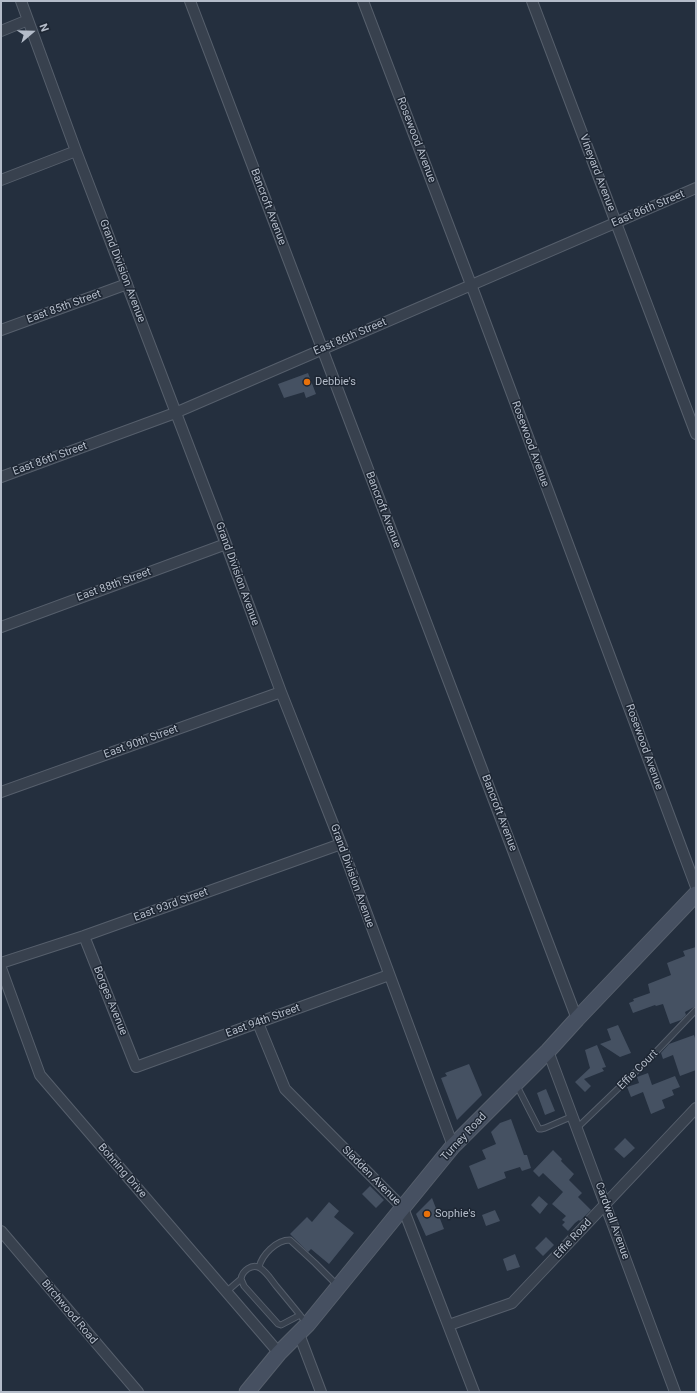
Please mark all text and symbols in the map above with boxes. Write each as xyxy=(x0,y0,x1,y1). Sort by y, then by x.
north arrow xyxy=(12,12,52,52)
text: N xyxy=(36,22,51,34)
street label: Rosewood Avenue xyxy=(394,95,438,185)
street label: Vineyard Avenue xyxy=(576,133,618,213)
street label: Bancroft Avenue xyxy=(247,167,289,247)
street label: East 86th Street xyxy=(610,188,686,230)
street label: Grand Division Avenue xyxy=(96,218,148,324)
street label: East 85th Street xyxy=(25,287,103,327)
street label: East 86th Street xyxy=(312,316,388,358)
place label: Debbie's xyxy=(315,375,356,389)
marker: Debbie's xyxy=(302,377,312,387)
street label: Rosewood Avenue xyxy=(508,399,552,489)
street label: East 86th Street xyxy=(11,439,89,479)
street label: Bancroft Avenue xyxy=(362,470,404,550)
street label: Grand Division Avenue xyxy=(212,520,262,628)
street label: East 88th Street xyxy=(75,565,153,605)
street label: Rosewood Avenue xyxy=(622,702,666,792)
street label: East 90th Street xyxy=(102,722,180,762)
street label: Bancroft Avenue xyxy=(478,773,520,853)
street label: Grand Division Avenue xyxy=(327,822,377,930)
street label: East 93rd Street xyxy=(132,885,210,925)
street label: Borges Avenue xyxy=(90,965,130,1037)
street label: East 94th Street xyxy=(224,1001,302,1041)
street label: Effie Court xyxy=(615,1047,661,1093)
street label: Turney Road xyxy=(438,1110,490,1164)
street label: Bohning Drive xyxy=(95,1141,149,1201)
street label: Sladden Avenue xyxy=(339,1144,403,1208)
street label: Cardwell Avenue xyxy=(592,1181,632,1261)
place label: Sophie's xyxy=(435,1207,476,1221)
marker: Sophie's xyxy=(422,1209,432,1219)
street label: Effie Road xyxy=(551,1216,595,1262)
street label: Birchwood Road xyxy=(38,1277,100,1347)

